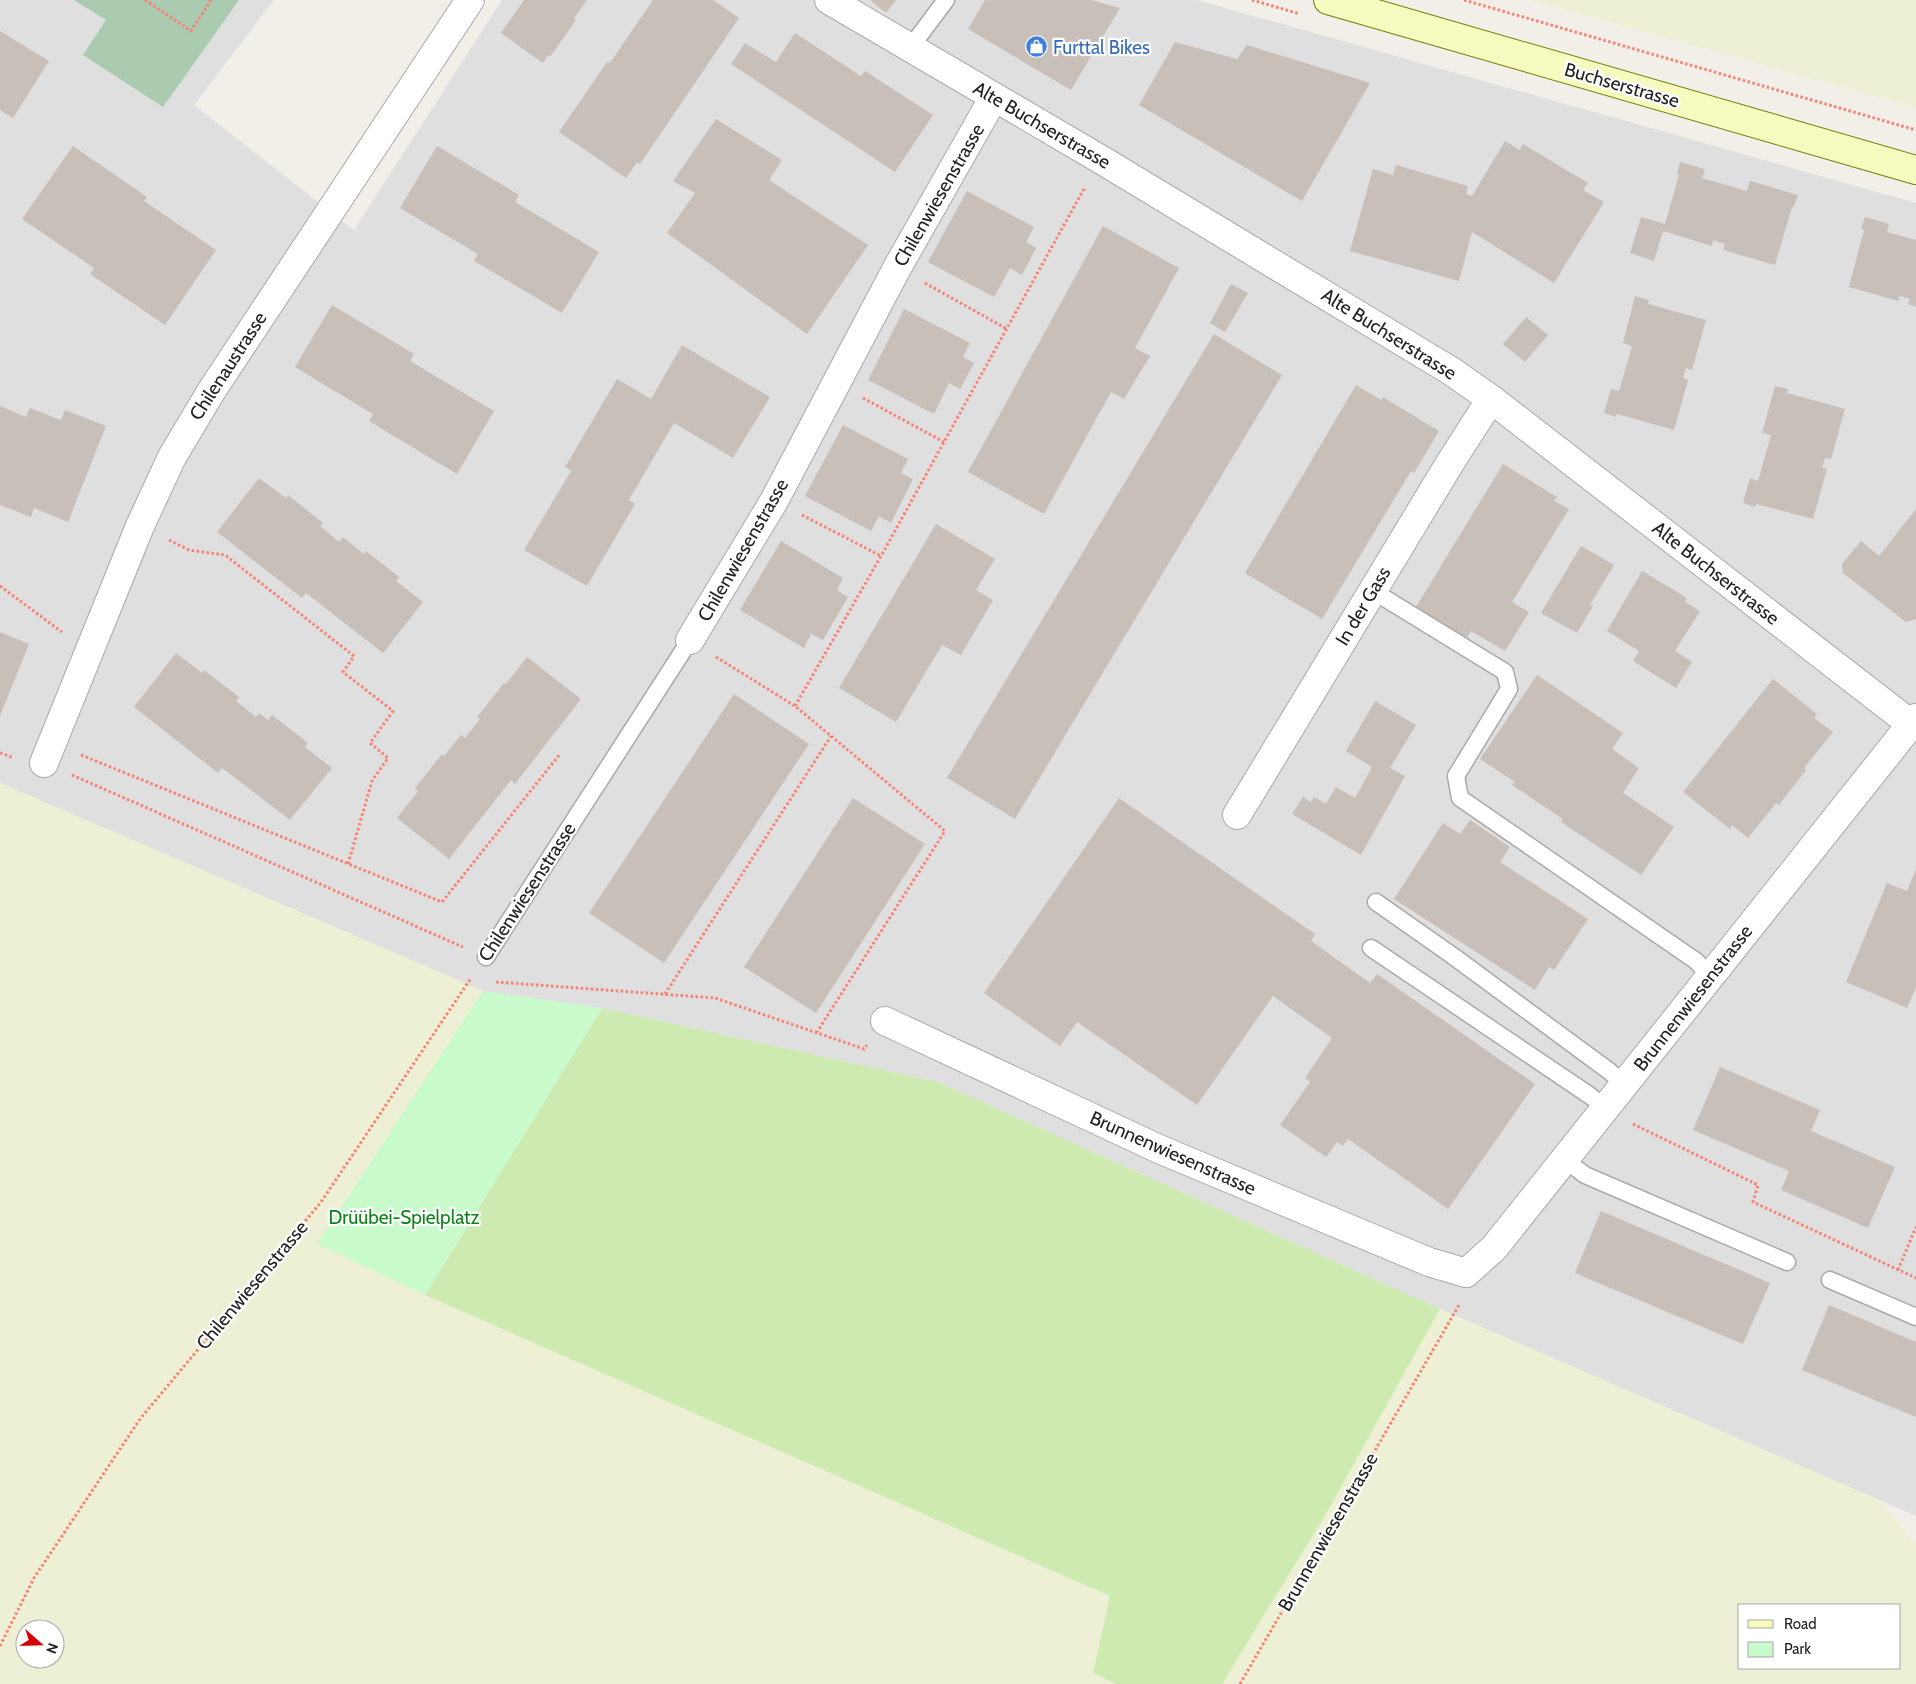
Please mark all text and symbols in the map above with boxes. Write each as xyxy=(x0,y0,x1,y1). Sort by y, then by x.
shop icon: Furttal Bikes xyxy=(1025,35,1049,59)
place label: Furttal Bikes xyxy=(1053,36,1150,59)
street label: Buchserstrasse xyxy=(1562,58,1682,112)
street label: Alte Buchserstrasse xyxy=(969,76,1115,174)
street label: Chilenwiesenstrasse xyxy=(889,119,989,271)
street label: Alte Buchserstrasse xyxy=(1317,283,1461,385)
street label: Chilenaustrasse xyxy=(184,307,272,425)
street label: Chilenwiesenstrasse xyxy=(693,474,793,626)
street label: Alte Buchserstrasse xyxy=(1648,516,1784,630)
street label: In der Gass xyxy=(1331,562,1396,650)
street label: Chilenwiesenstrasse xyxy=(473,818,581,966)
street label: Brunnenwiesenstrasse xyxy=(1629,920,1757,1076)
street label: Brunnenwiesenstrasse xyxy=(1087,1106,1260,1200)
park label: Drüübei-Spielplatz xyxy=(329,1206,479,1229)
street label: Chilenwiesenstrasse xyxy=(191,1216,313,1354)
street label: Brunnenwiesenstrasse xyxy=(1273,1448,1383,1615)
legend xyxy=(1738,1604,1901,1669)
text: Road xyxy=(1784,1615,1817,1633)
north arrow xyxy=(15,1619,65,1669)
text: Park xyxy=(1784,1640,1811,1658)
text: N xyxy=(42,1641,62,1656)

